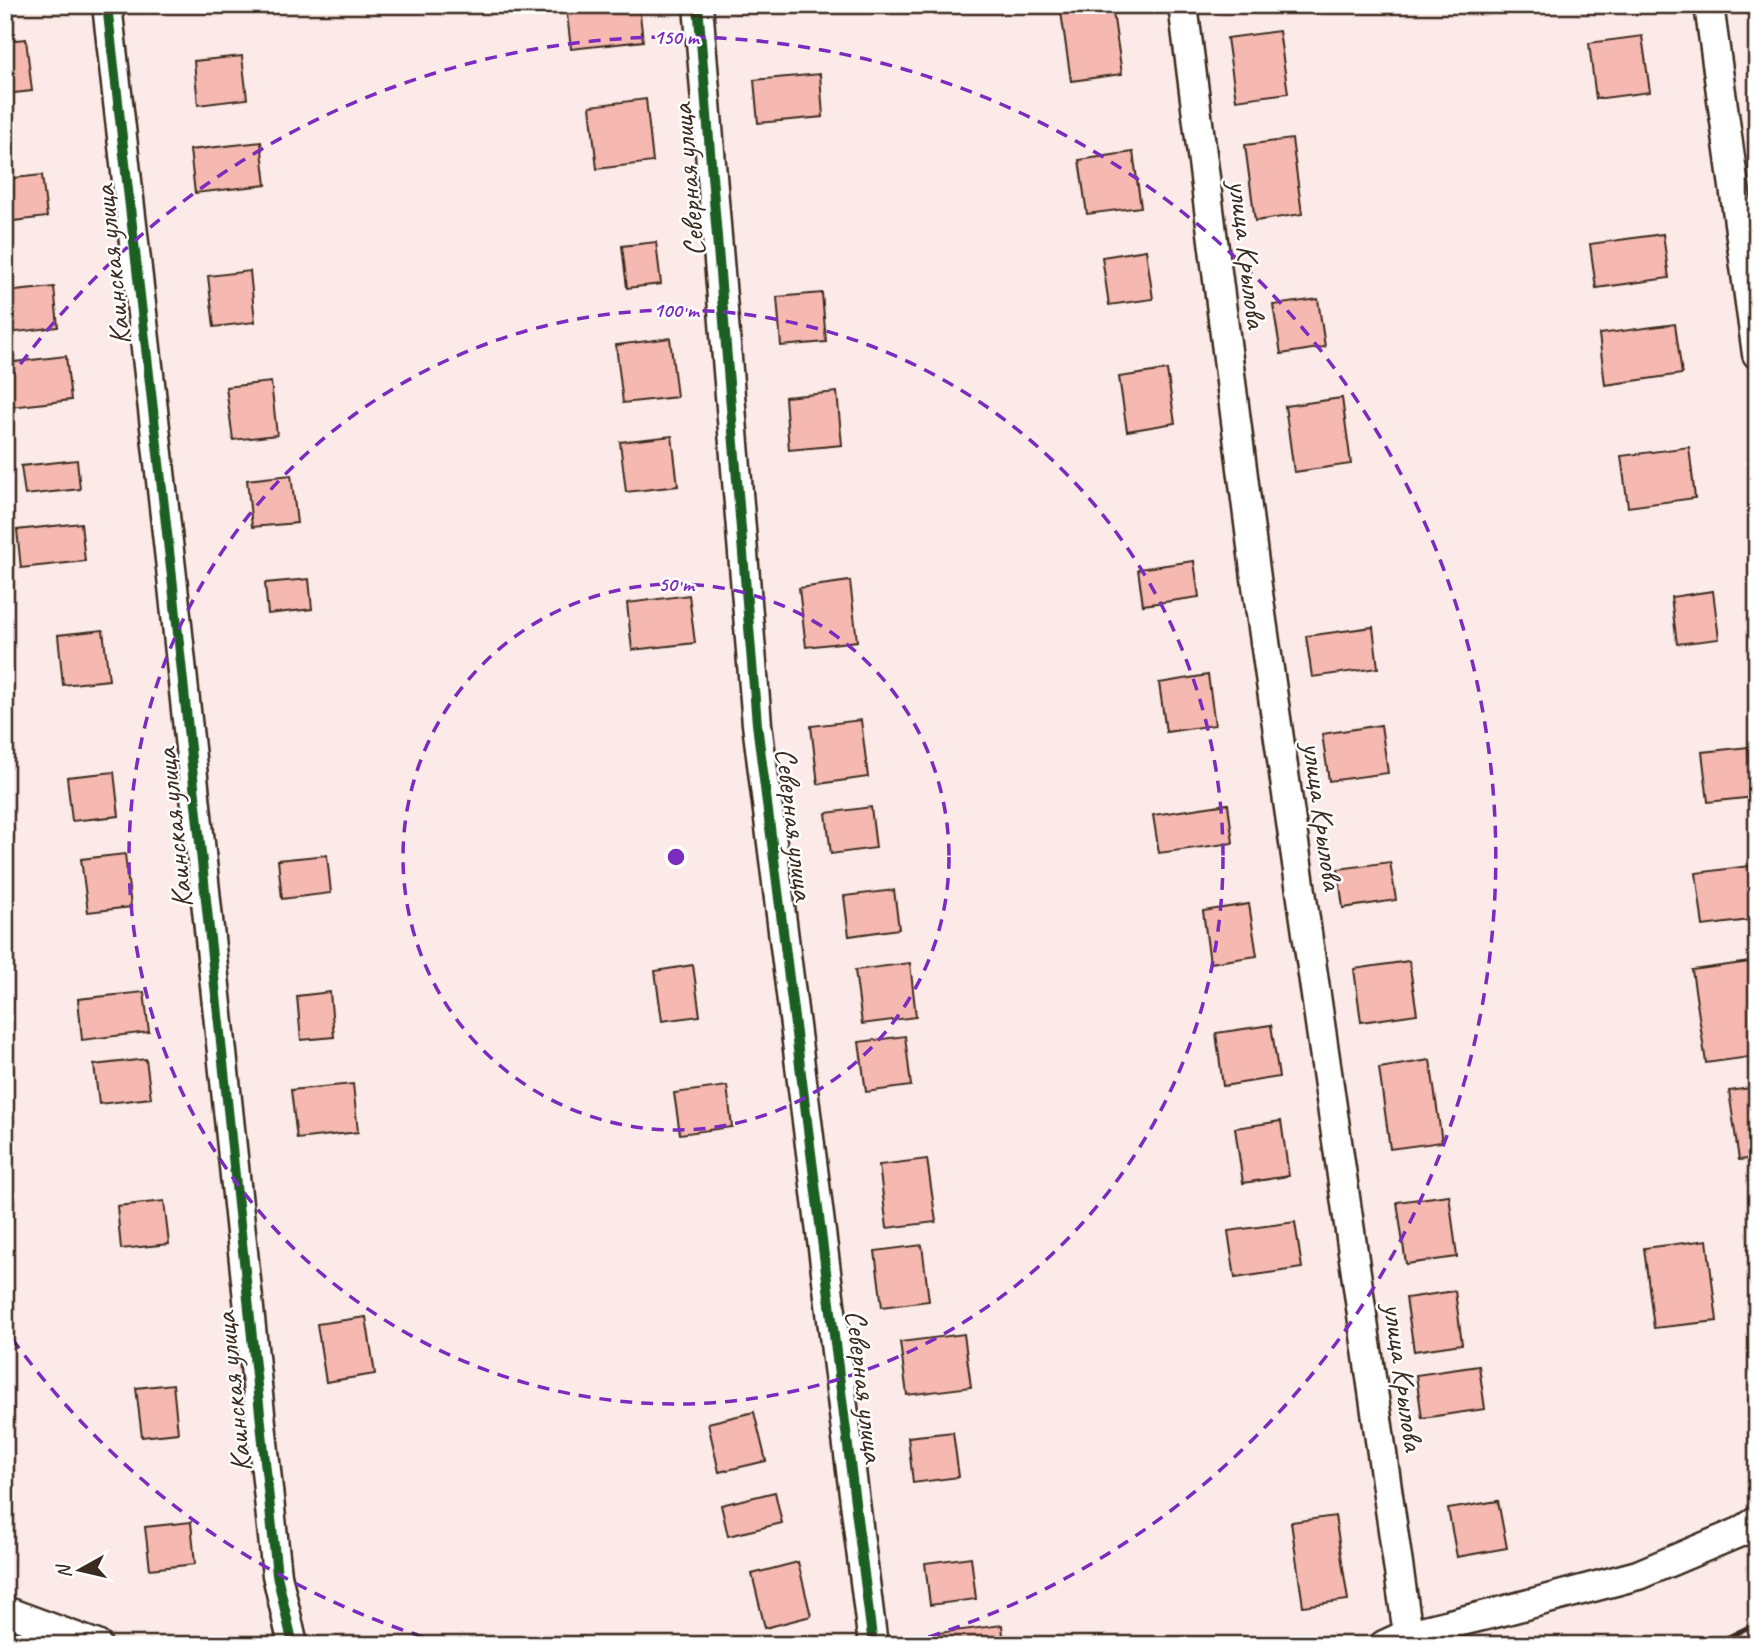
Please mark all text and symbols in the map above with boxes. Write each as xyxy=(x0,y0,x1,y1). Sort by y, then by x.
text: 150 m xyxy=(653,24,701,50)
street label: Северная улица xyxy=(662,100,714,258)
street label: улица Крылова xyxy=(1220,176,1276,332)
street label: Каинская улица xyxy=(85,181,139,347)
text: 100 m xyxy=(653,297,701,323)
text: 50 m xyxy=(658,571,696,597)
street label: улица Крылова xyxy=(1294,738,1352,894)
street label: Каинская улица xyxy=(147,744,201,910)
street label: Северная улица xyxy=(767,746,823,904)
centre of rings xyxy=(664,845,688,869)
street label: улица Крылова xyxy=(1375,1299,1433,1455)
street label: Каинская улица xyxy=(206,1308,260,1474)
street label: Северная улица xyxy=(837,1308,893,1466)
north arrow xyxy=(46,1534,116,1604)
text: N xyxy=(51,1562,77,1580)

